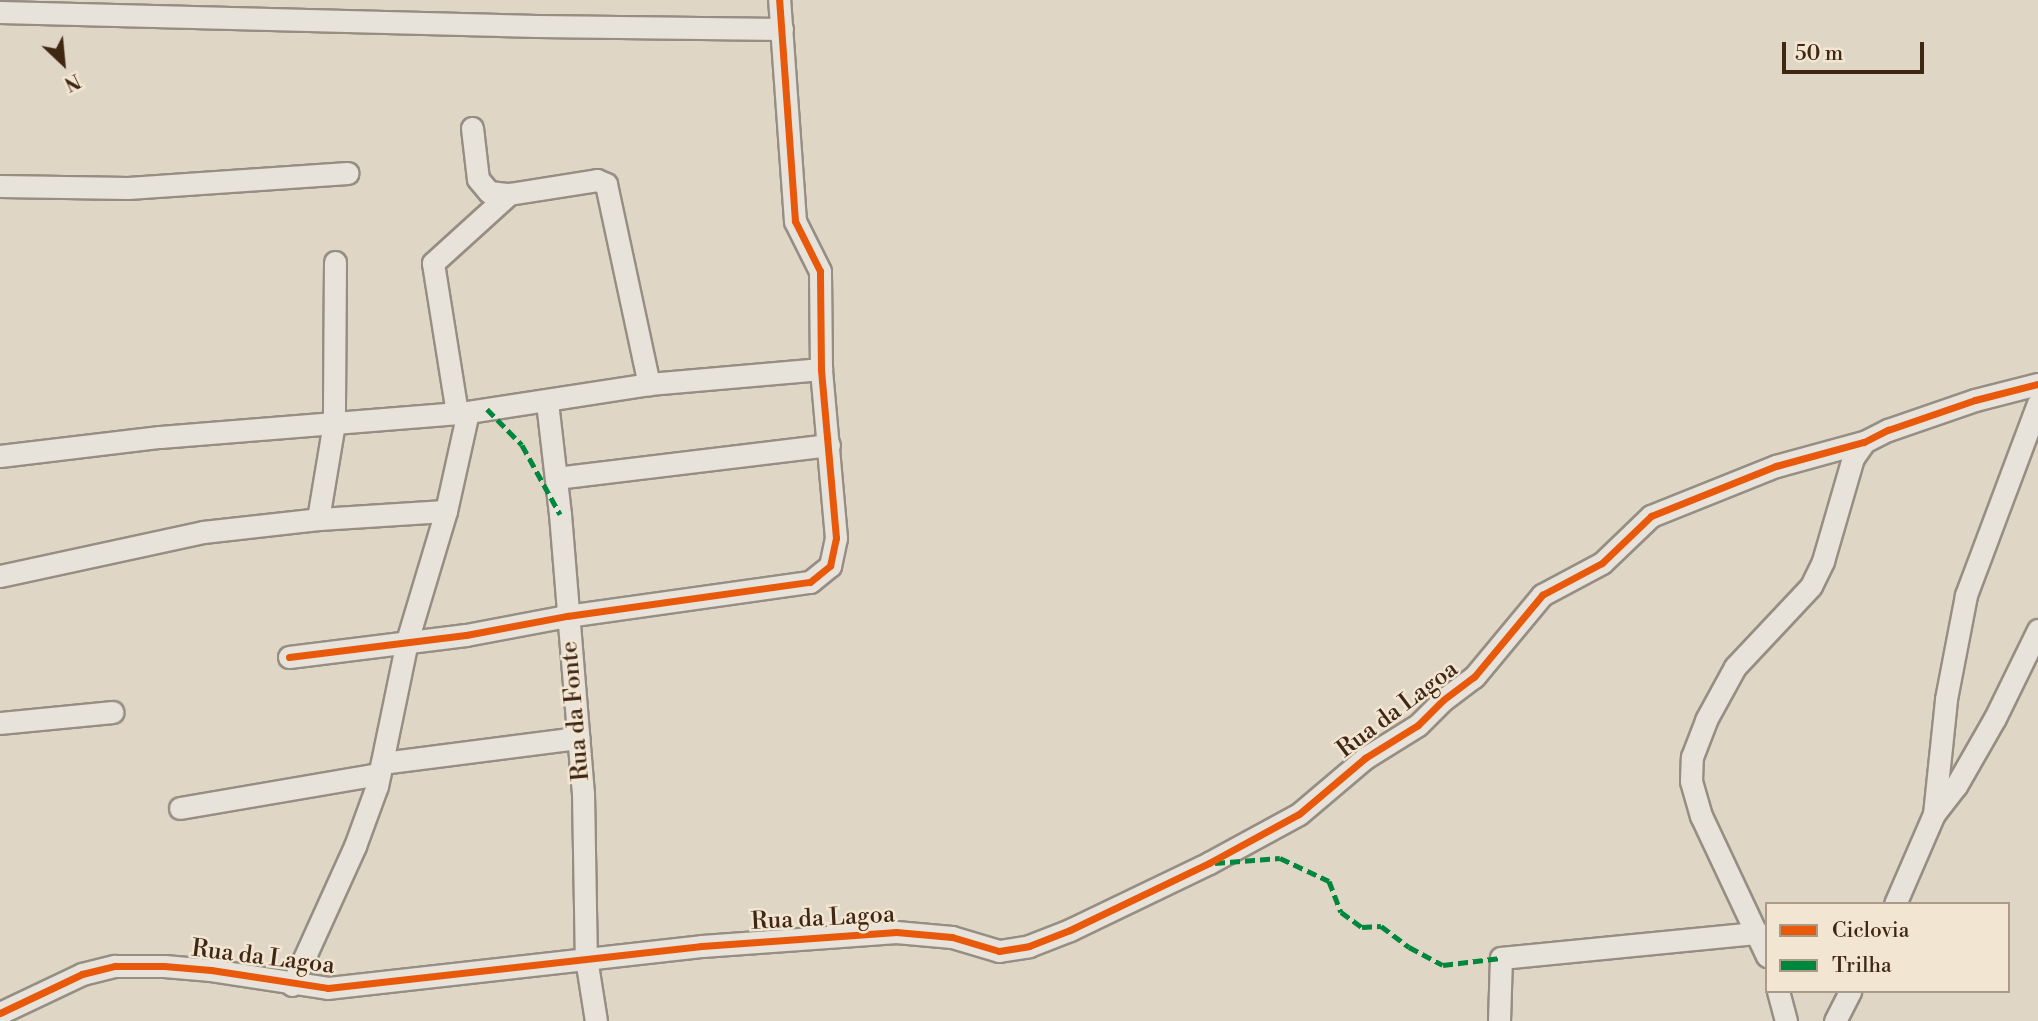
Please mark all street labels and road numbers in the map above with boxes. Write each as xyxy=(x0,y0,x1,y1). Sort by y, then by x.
street label: Rua da Fonte xyxy=(556,640,596,782)
street label: Rua da Lagoa xyxy=(1332,655,1464,765)
street label: Rua da Lagoa xyxy=(750,901,896,937)
street label: Rua da Lagoa xyxy=(190,935,336,981)

